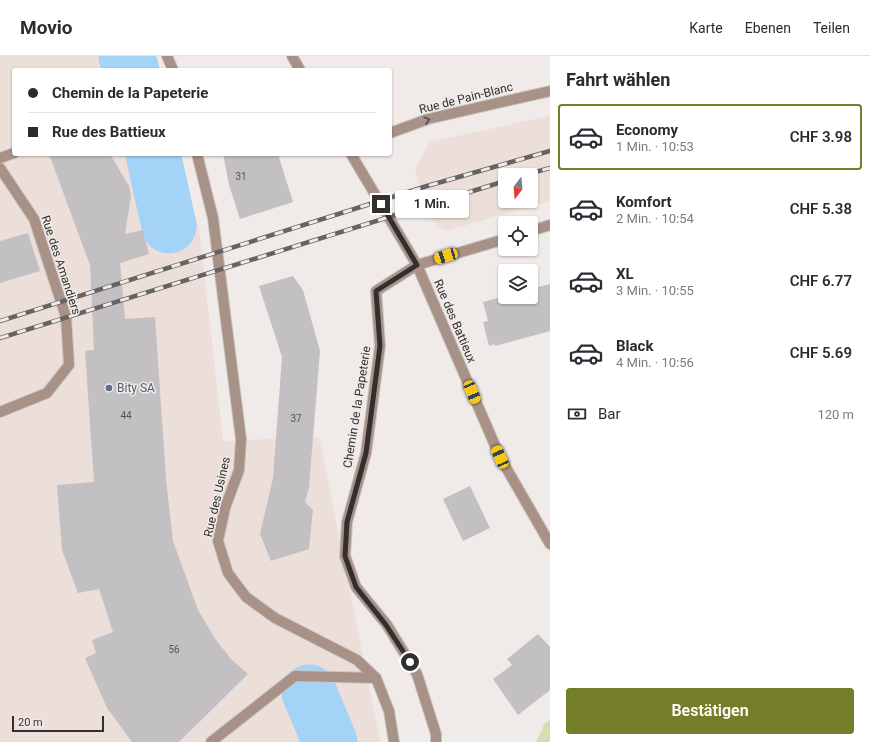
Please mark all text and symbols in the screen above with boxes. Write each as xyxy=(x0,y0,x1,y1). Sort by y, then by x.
text: Movio xyxy=(20,16,73,39)
text: Karte xyxy=(689,20,723,36)
text: Ebenen xyxy=(745,20,791,36)
text: Teilen xyxy=(813,20,850,36)
text: Fahrt wählen xyxy=(566,69,670,90)
street label: Rue de Pain-Blanc xyxy=(418,80,514,116)
text: Chemin de la Papeterie xyxy=(52,84,208,102)
one-way arrow xyxy=(423,116,430,125)
icon: car xyxy=(568,119,604,155)
text: Economy xyxy=(616,121,678,139)
text: Rue des Battieux xyxy=(52,123,166,141)
text: CHF 3.98 xyxy=(790,128,852,146)
text: 1 Min. · 10:53 xyxy=(616,139,694,154)
north arrow xyxy=(498,168,538,208)
map controls xyxy=(498,168,538,304)
house number: 31 xyxy=(235,171,247,182)
callout: 1 Min. xyxy=(395,190,469,218)
icon: car xyxy=(568,191,604,227)
text: Komfort xyxy=(616,193,672,211)
route end xyxy=(372,195,390,213)
text: 1 Min. xyxy=(414,196,450,211)
text: CHF 5.38 xyxy=(790,200,852,218)
text: 2 Min. · 10:54 xyxy=(616,211,694,226)
street label: Rue des Amandiers xyxy=(38,214,84,316)
button: locate xyxy=(498,216,538,256)
car xyxy=(433,247,459,265)
icon: car xyxy=(568,263,604,299)
button: layers xyxy=(498,264,538,304)
text: XL xyxy=(616,265,634,283)
text: CHF 6.77 xyxy=(790,272,852,290)
street label: Rue des Battieux xyxy=(431,277,479,365)
text: 3 Min. · 10:55 xyxy=(616,283,694,298)
icon: car xyxy=(568,335,604,371)
text: Black xyxy=(616,337,653,355)
text: CHF 5.69 xyxy=(790,344,852,362)
street label: Chemin de la Papeterie xyxy=(340,345,374,469)
text: 4 Min. · 10:56 xyxy=(616,355,694,370)
car xyxy=(462,379,482,405)
place label: Bity SA xyxy=(117,381,155,395)
marker: Bity SA xyxy=(104,383,114,393)
icon: cash xyxy=(566,403,588,425)
text: Bar xyxy=(598,405,621,423)
text: 120 m xyxy=(817,407,854,422)
house number: 44 xyxy=(120,410,132,421)
house number: 37 xyxy=(290,413,302,424)
car xyxy=(490,444,510,470)
street label: Rue des Usines xyxy=(201,456,233,538)
house number: 56 xyxy=(168,644,180,655)
route start xyxy=(401,653,419,671)
button: Bestätigen xyxy=(566,688,854,734)
scale bar xyxy=(12,714,104,733)
text: 20 m xyxy=(18,716,43,729)

